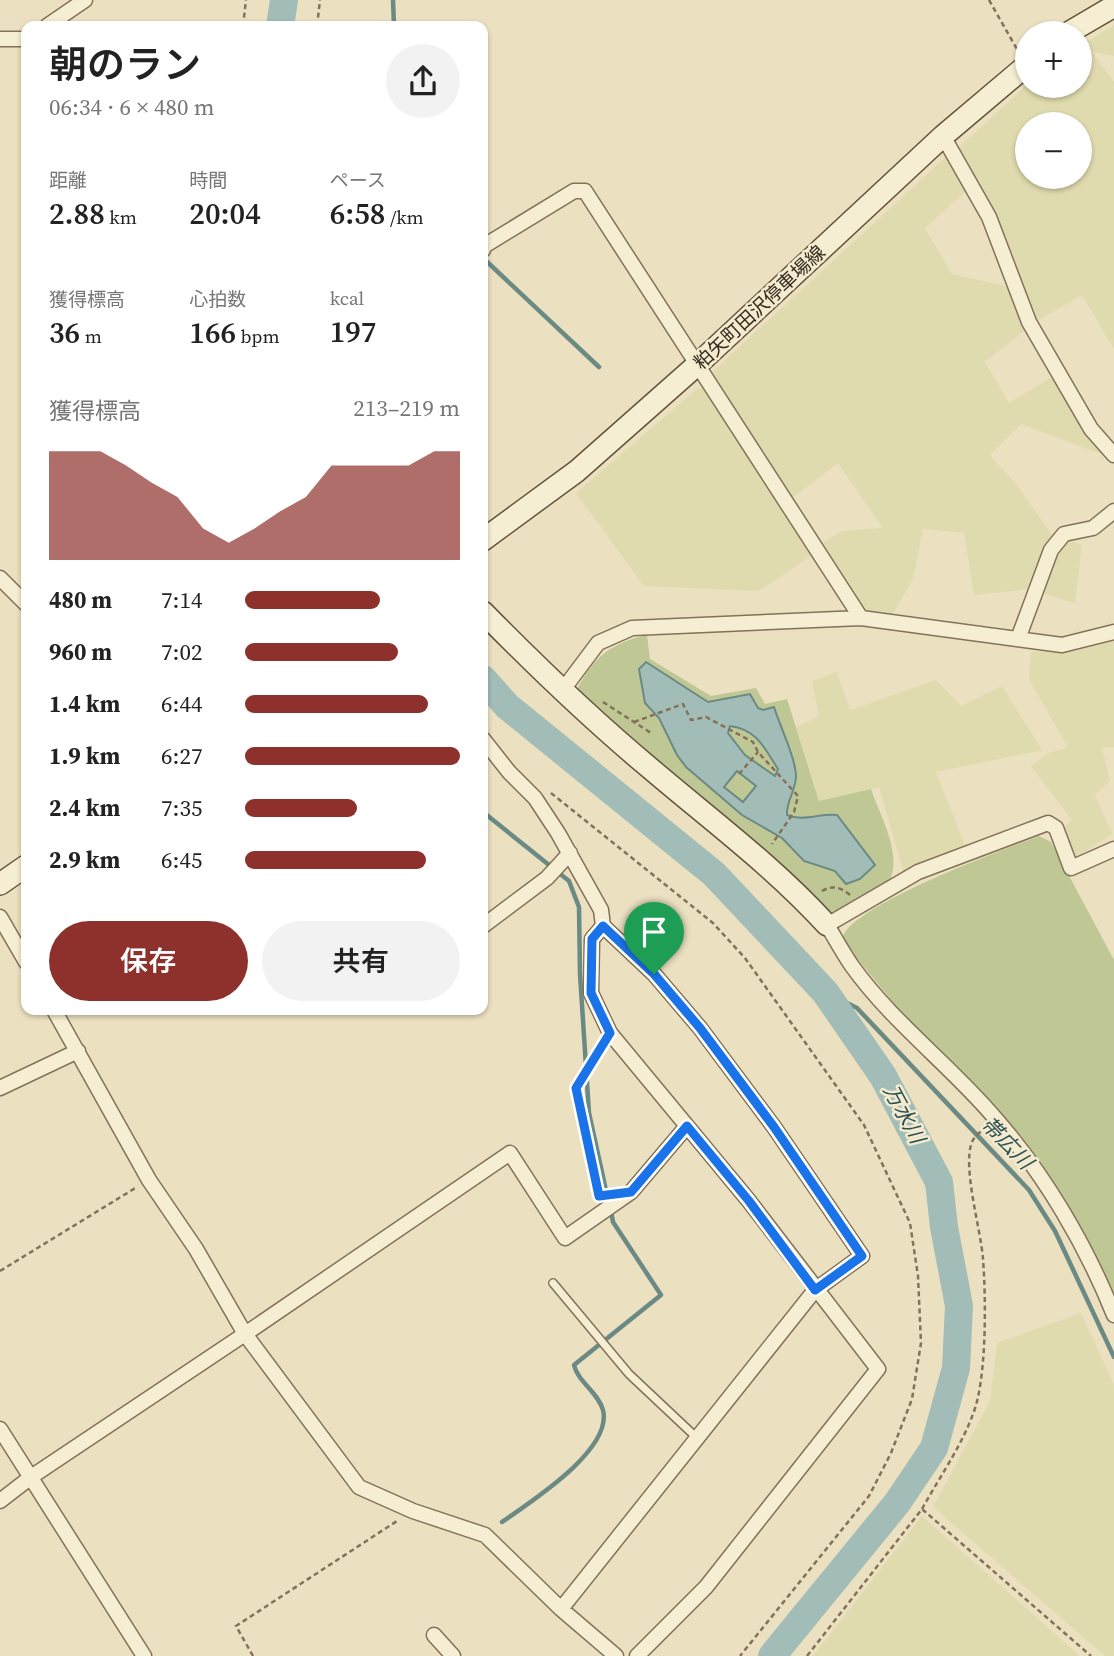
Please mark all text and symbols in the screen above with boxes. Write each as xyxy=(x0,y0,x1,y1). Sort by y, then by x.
map controls xyxy=(1015,21,1092,189)
button: + xyxy=(1015,21,1092,98)
text: 朝のラン xyxy=(49,39,201,91)
button: share xyxy=(386,44,460,118)
text: 06:34 · 6 × 480 m xyxy=(49,91,215,123)
button: − xyxy=(1015,112,1092,189)
text: 距離 xyxy=(49,167,87,193)
text: 時間 xyxy=(189,167,227,193)
text: ペース xyxy=(330,167,386,193)
text: 2.88 xyxy=(49,193,105,234)
text: 20:04 xyxy=(189,193,261,234)
text: 6:58 xyxy=(330,193,385,234)
text: km xyxy=(105,204,137,230)
text: /km xyxy=(385,204,424,230)
street label: 粕矢町田沢停車場線 xyxy=(688,239,830,375)
text: kcal xyxy=(330,285,364,311)
text: 獲得標高 xyxy=(49,286,125,312)
text: 心拍数 xyxy=(189,286,246,312)
text: 197 xyxy=(330,311,376,352)
text: 36 xyxy=(49,312,80,353)
text: 166 xyxy=(189,312,236,353)
text: m xyxy=(80,323,102,349)
text: bpm xyxy=(236,323,280,349)
text: 213–219 m xyxy=(353,392,460,424)
text: 獲得標高 xyxy=(49,395,141,427)
text: 480 m xyxy=(49,584,112,616)
text: 7:14 xyxy=(161,584,202,616)
text: 960 m xyxy=(49,636,112,668)
text: 7:02 xyxy=(161,636,202,668)
text: 1.4 km xyxy=(49,688,120,720)
text: 6:44 xyxy=(161,688,202,720)
text: 1.9 km xyxy=(49,740,120,772)
text: 6:27 xyxy=(161,740,202,772)
text: 2.4 km xyxy=(49,792,120,824)
text: 7:35 xyxy=(161,792,202,824)
text: 2.9 km xyxy=(49,844,120,876)
text: 6:45 xyxy=(161,844,202,876)
pin xyxy=(624,902,684,974)
icon: arrive xyxy=(635,913,673,951)
button: 保存 xyxy=(49,921,248,1001)
button: 共有 xyxy=(262,921,460,1001)
water label: 万水川 xyxy=(877,1079,933,1150)
water label: 帯広川 xyxy=(975,1110,1041,1177)

